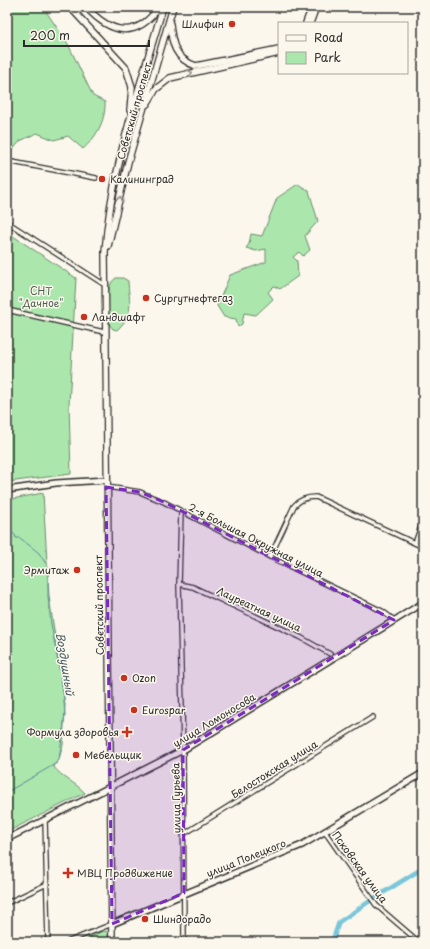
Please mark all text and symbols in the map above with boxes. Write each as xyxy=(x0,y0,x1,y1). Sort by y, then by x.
place label: Шлифин xyxy=(182,16,224,31)
marker: Шлифин xyxy=(227,19,237,29)
scale bar xyxy=(24,22,149,48)
legend xyxy=(278,22,408,74)
text: 200 m xyxy=(30,26,70,44)
text: Road xyxy=(314,28,343,46)
text: Park xyxy=(314,48,341,66)
street label: Советский проспект xyxy=(113,61,155,161)
one-way arrow xyxy=(187,69,193,77)
place label: Калининград xyxy=(110,171,174,186)
marker: Калининград xyxy=(97,174,107,184)
one-way arrow xyxy=(116,196,124,202)
park label: СНТ "Дачное" xyxy=(19,283,63,310)
place label: Сургутнефтегаз xyxy=(154,290,233,306)
marker: Сургутнефтегаз xyxy=(141,293,151,303)
place label: Ландшафт xyxy=(92,309,146,324)
marker: Ландшафт xyxy=(79,312,89,322)
street label: 2-я Большая Окружная улица xyxy=(186,499,327,581)
street label: Советский проспект xyxy=(90,555,107,655)
place label: Эрмитаж xyxy=(24,562,70,577)
marker: Эрмитаж xyxy=(72,565,82,575)
street label: Лауреатная улица xyxy=(214,582,305,636)
water label: Воздушный xyxy=(52,631,79,698)
place label: Ozon xyxy=(132,670,156,685)
marker: Ozon xyxy=(119,673,129,683)
street label: улица Ломоносова xyxy=(169,688,259,750)
place label: Eurospar xyxy=(142,702,186,717)
marker: Eurospar xyxy=(129,705,139,715)
place label: Формула здоровья xyxy=(27,724,119,740)
marker: Формула здоровья xyxy=(122,727,132,737)
street label: Белостокская улица xyxy=(228,736,320,801)
place label: Мебельщик xyxy=(84,747,142,762)
marker: Мебельщик xyxy=(71,750,81,760)
street label: улица Гурьева xyxy=(167,762,185,834)
street label: Псковская улица xyxy=(329,828,392,906)
street label: улица Полецкого xyxy=(204,835,288,880)
place label: МВЦ Продвижение xyxy=(77,865,173,880)
marker: МВЦ Продвижение xyxy=(62,867,74,879)
place label: Шиндорадо xyxy=(153,911,212,926)
marker: Шиндорадо xyxy=(140,914,150,924)

